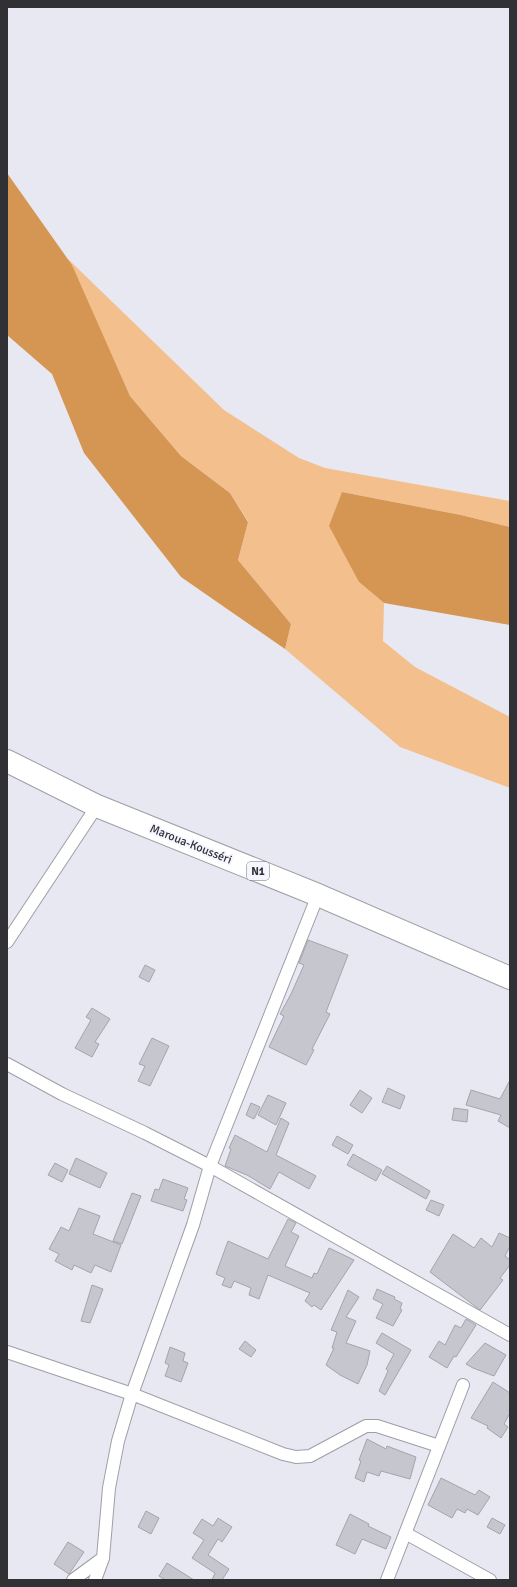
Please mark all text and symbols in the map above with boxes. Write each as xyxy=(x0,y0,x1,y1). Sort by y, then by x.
street label: Maroua-Kousséri xyxy=(148,821,234,868)
road number: N1 xyxy=(247,862,269,880)

